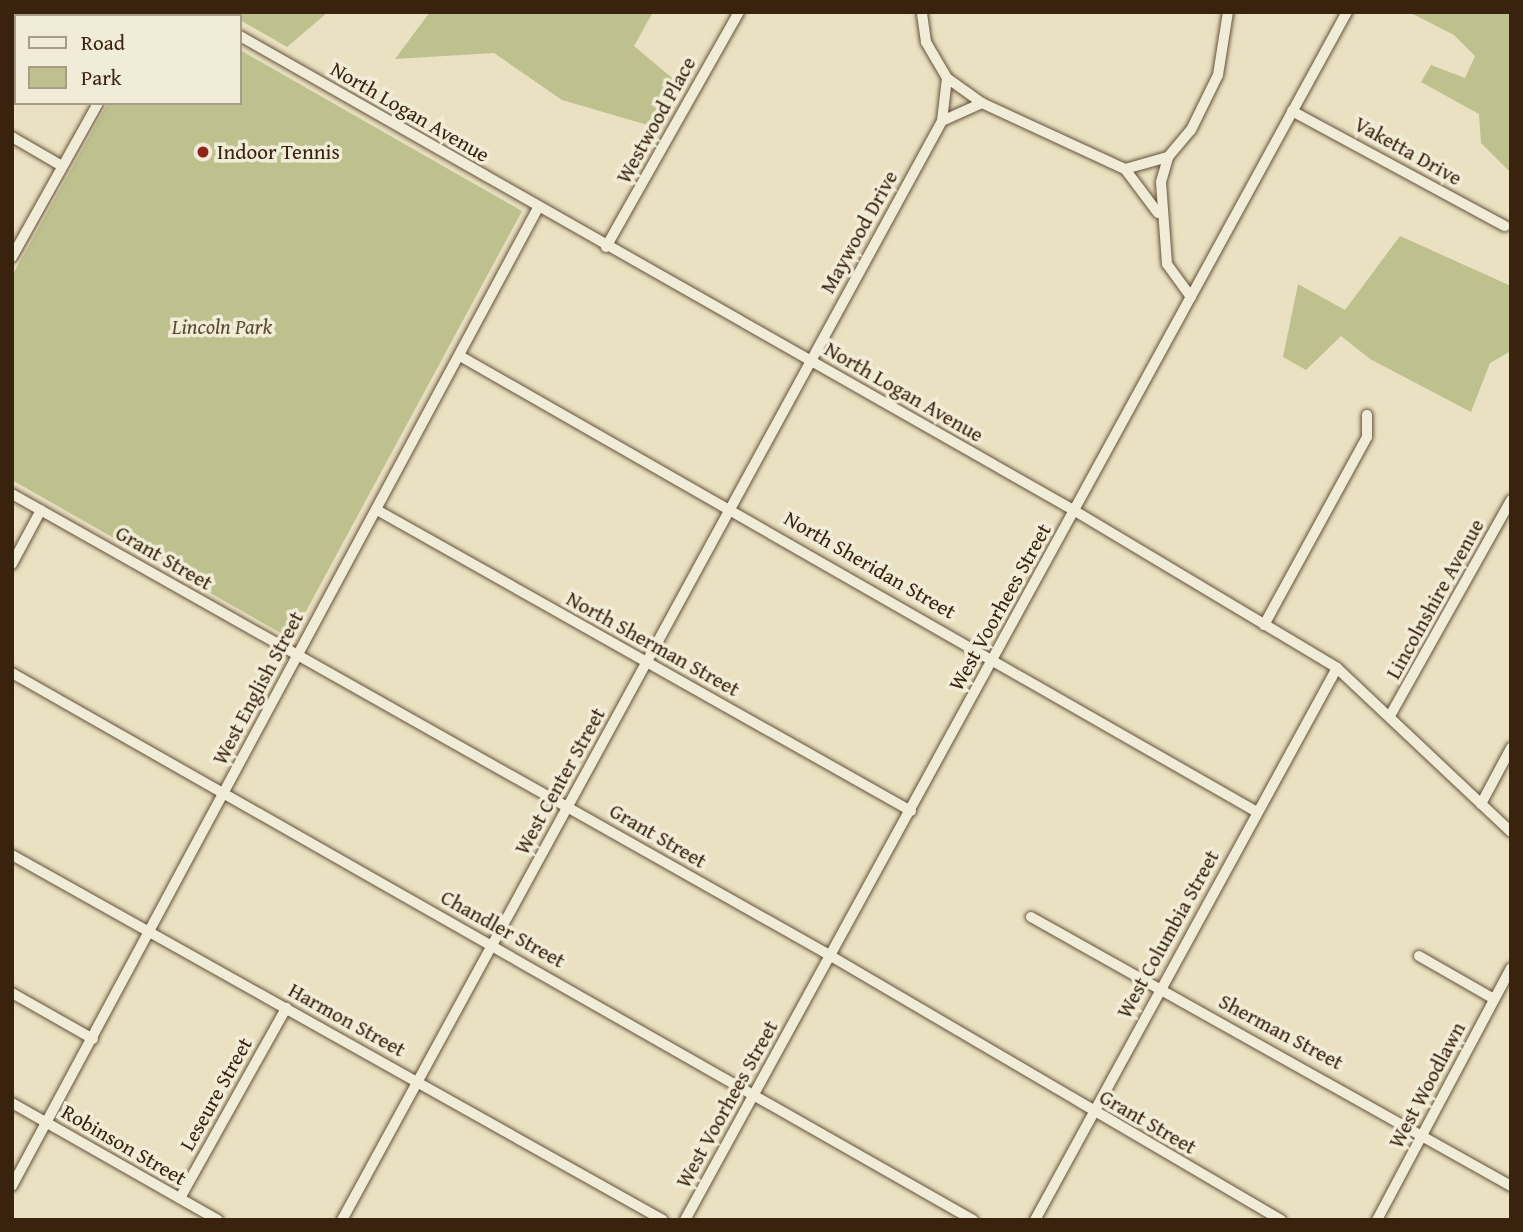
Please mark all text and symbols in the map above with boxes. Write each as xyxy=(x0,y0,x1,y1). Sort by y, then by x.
legend xyxy=(14,14,242,105)
text: Road xyxy=(81,27,125,58)
street label: Westwood Place xyxy=(611,52,701,188)
street label: North Logan Avenue xyxy=(326,56,494,168)
text: Park xyxy=(81,62,122,93)
street label: Vaketta Drive xyxy=(1350,111,1466,191)
place label: Indoor Tennis xyxy=(217,139,340,165)
marker: Indoor Tennis xyxy=(195,144,211,160)
street label: Maywood Drive xyxy=(815,166,903,298)
park label: Lincoln Park xyxy=(172,314,272,340)
street label: North Logan Avenue xyxy=(820,336,988,448)
street label: North Sheridan Street xyxy=(780,506,960,624)
street label: Lincolnshire Avenue xyxy=(1381,515,1489,683)
street label: West Voorhees Street xyxy=(944,519,1056,695)
street label: Grant Street xyxy=(111,520,217,596)
street label: North Sherman Street xyxy=(562,586,744,702)
street label: West English Street xyxy=(207,607,309,769)
street label: West Center Street xyxy=(509,703,611,859)
street label: Grant Street xyxy=(605,798,711,874)
street label: West Columbia Street xyxy=(1111,846,1225,1022)
street label: Chandler Street xyxy=(436,884,570,974)
street label: Harmon Street xyxy=(284,977,410,1063)
street label: Sherman Street xyxy=(1215,989,1347,1075)
street label: West Voorhees Street xyxy=(671,1016,783,1192)
street label: West Woodlawn xyxy=(1383,1018,1471,1152)
street label: Leseure Street xyxy=(175,1033,257,1155)
street label: Grant Street xyxy=(1095,1084,1201,1160)
street label: Robinson Street xyxy=(57,1099,191,1191)

